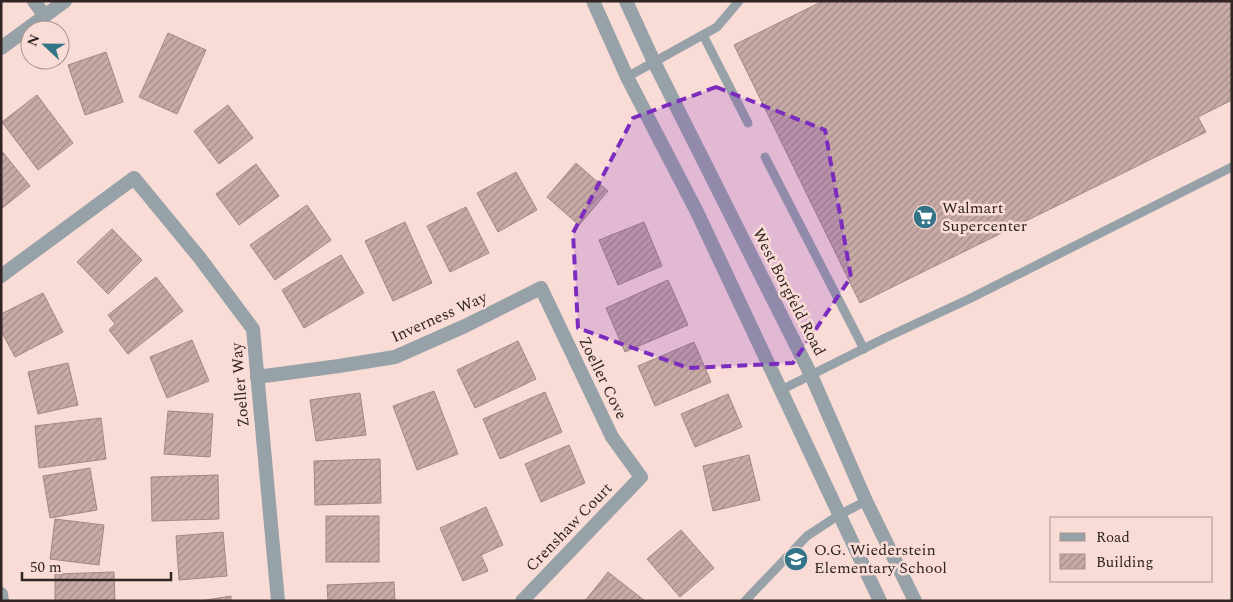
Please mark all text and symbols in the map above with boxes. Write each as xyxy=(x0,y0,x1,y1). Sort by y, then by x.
north arrow xyxy=(20,20,70,70)
text: N xyxy=(22,31,45,50)
place label: Walmart Supercenter xyxy=(942,196,1027,238)
supermarket icon: Walmart Supercenter xyxy=(912,204,938,230)
street label: West Borgfeld Road xyxy=(746,224,832,360)
street label: Inverness Way xyxy=(387,285,492,349)
street label: Zoeller Cove xyxy=(573,332,633,424)
street label: Zoeller Way xyxy=(224,340,256,428)
street label: Crenshaw Court xyxy=(520,477,618,577)
legend xyxy=(1050,517,1213,582)
text: Road xyxy=(1096,526,1130,549)
place label: O.G. Wiederstein Elementary School xyxy=(814,538,947,580)
school or university icon: O.G. Wiederstein Elementary School xyxy=(783,546,809,572)
scale bar xyxy=(22,550,171,582)
text: Building xyxy=(1096,551,1153,574)
text: 50 m xyxy=(30,556,62,579)

